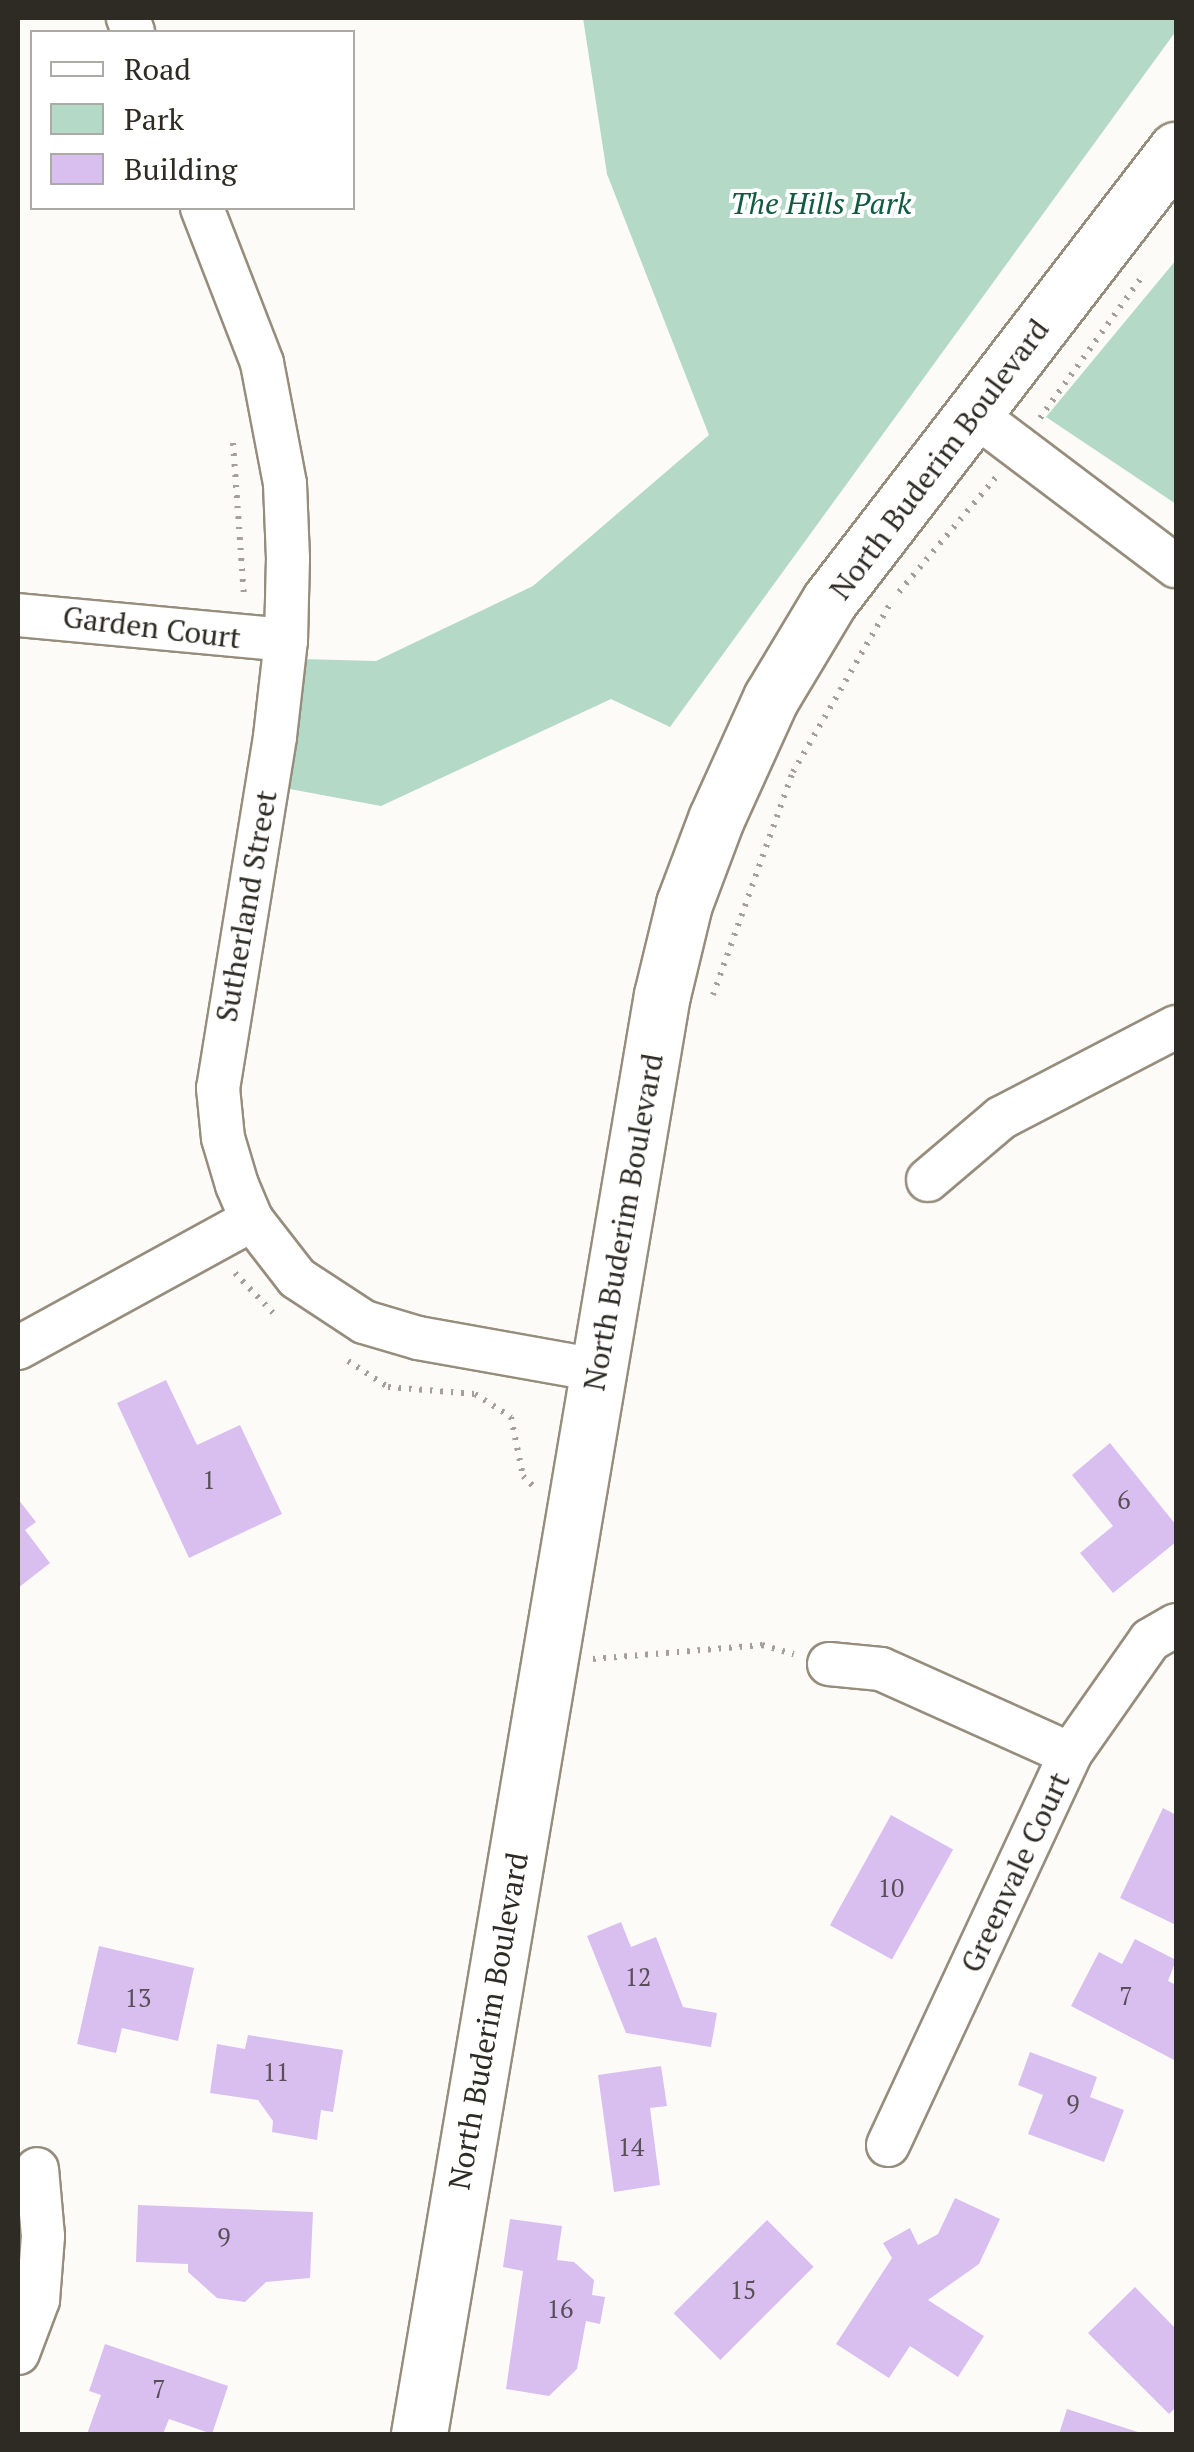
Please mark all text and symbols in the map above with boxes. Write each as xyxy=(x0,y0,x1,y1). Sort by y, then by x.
legend xyxy=(30,30,355,210)
text: Road xyxy=(124,49,191,89)
text: Park xyxy=(124,99,184,139)
text: Building xyxy=(124,149,237,189)
park label: The Hills Park xyxy=(730,185,912,221)
street label: North Buderim Boulevard xyxy=(822,312,1056,606)
street label: Garden Court xyxy=(61,598,243,656)
street label: Sutherland Street xyxy=(208,787,284,1025)
street label: North Buderim Boulevard xyxy=(576,1051,670,1393)
house number: 1 xyxy=(202,1465,216,1495)
house number: 6 xyxy=(1117,1485,1131,1515)
street label: Greenvale Court xyxy=(953,1766,1077,1978)
street label: North Buderim Boulevard xyxy=(441,1850,535,2192)
house number: 10 xyxy=(878,1873,904,1903)
house number: 12 xyxy=(625,1962,651,1992)
house number: 7 xyxy=(1119,1981,1133,2011)
house number: 13 xyxy=(125,1983,151,2013)
house number: 11 xyxy=(263,2057,289,2087)
house number: 9 xyxy=(1066,2089,1080,2119)
house number: 14 xyxy=(618,2132,644,2162)
house number: 9 xyxy=(217,2222,231,2252)
house number: 15 xyxy=(730,2275,756,2305)
house number: 16 xyxy=(547,2294,573,2324)
house number: 7 xyxy=(152,2374,166,2404)

